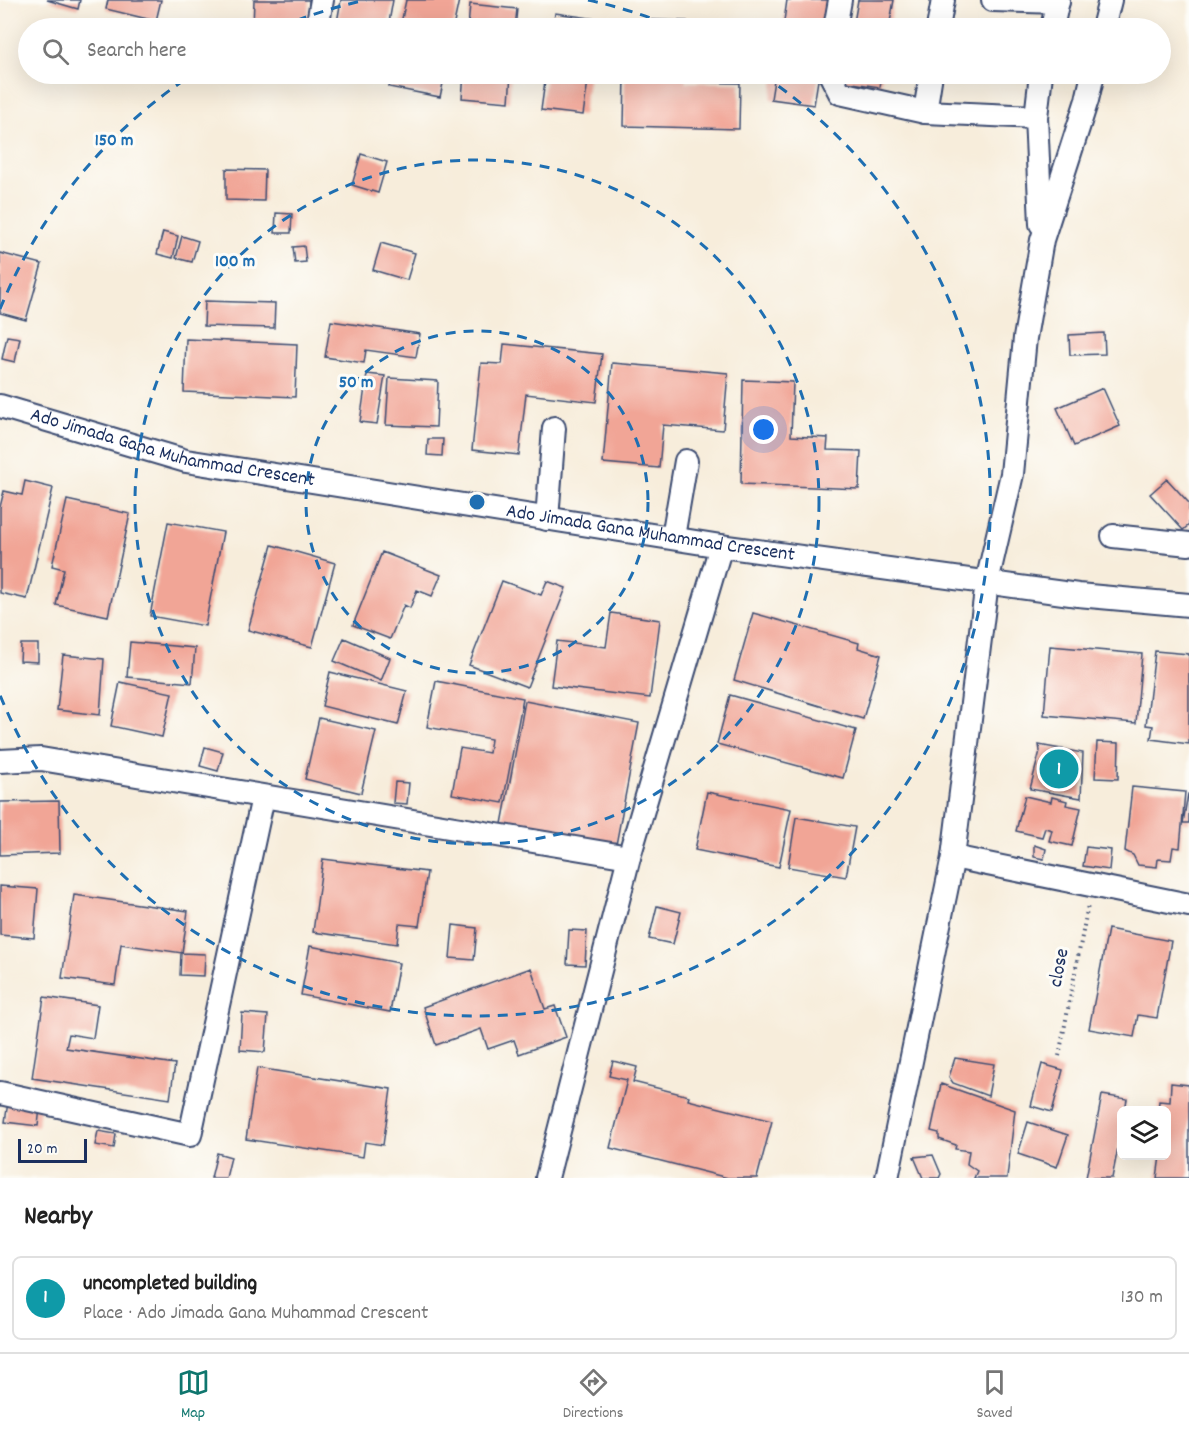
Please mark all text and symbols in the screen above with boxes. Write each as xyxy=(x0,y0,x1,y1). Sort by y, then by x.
search box xyxy=(18,18,1171,84)
icon: search xyxy=(39,35,72,68)
text: Search here xyxy=(87,36,186,67)
text: 150 m xyxy=(95,129,133,154)
text: 100 m xyxy=(215,250,255,275)
text: 50 m xyxy=(339,371,373,396)
street label: Ado Jimada Gana Muhammad Crescent xyxy=(27,402,317,495)
your location xyxy=(749,415,778,444)
centre of rings xyxy=(467,492,487,512)
street label: Ado Jimada Gana Muhammad Crescent xyxy=(504,498,796,570)
pin: 1 xyxy=(1040,746,1078,792)
street label: close xyxy=(1043,946,1077,990)
map controls xyxy=(1117,1106,1171,1160)
button: layers xyxy=(1117,1106,1171,1160)
scale bar xyxy=(18,1136,87,1164)
text: 20 m xyxy=(27,1138,57,1161)
text: Nearby xyxy=(24,1199,92,1236)
text: uncompleted building xyxy=(83,1269,257,1300)
text: 1 xyxy=(43,1284,48,1312)
text: 130 m xyxy=(1121,1284,1163,1312)
text: Place · Ado Jimada Gana Muhammad Crescent xyxy=(83,1300,428,1328)
tab: Map xyxy=(177,1366,210,1425)
tab: Directions xyxy=(563,1366,623,1425)
tab: Saved xyxy=(977,1366,1012,1425)

